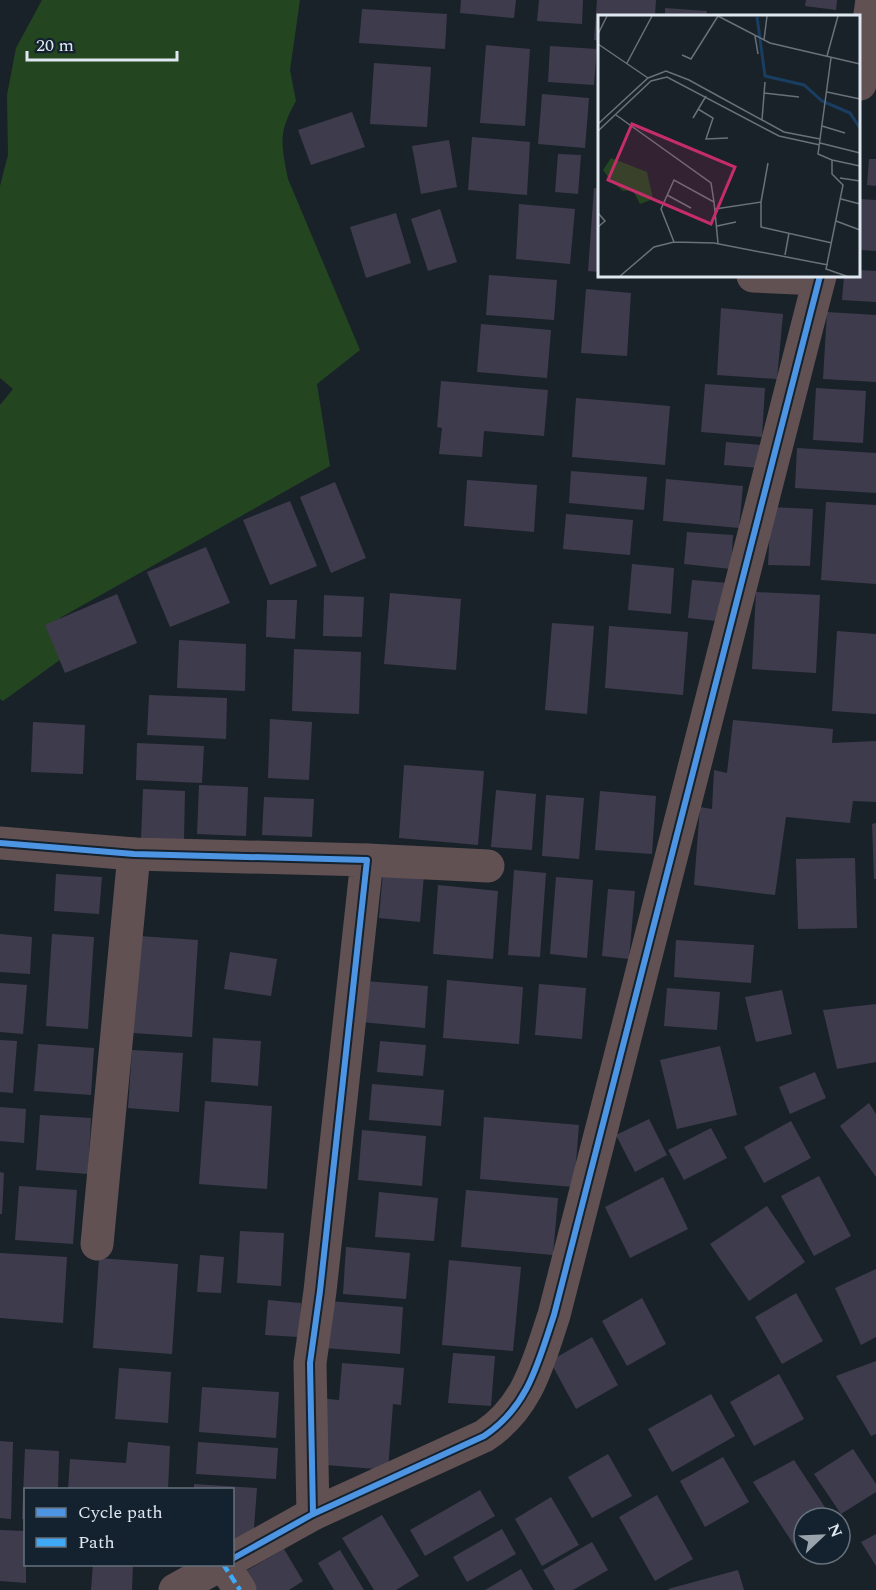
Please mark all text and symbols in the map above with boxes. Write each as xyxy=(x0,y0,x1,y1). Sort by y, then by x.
inset map xyxy=(598,15,861,278)
scale bar xyxy=(27,24,177,62)
text: 20 m xyxy=(36,32,74,59)
legend xyxy=(24,1488,234,1566)
text: Cycle path xyxy=(78,1499,163,1526)
north arrow xyxy=(792,1506,852,1566)
text: N xyxy=(821,1520,848,1541)
text: Path xyxy=(78,1529,115,1556)

